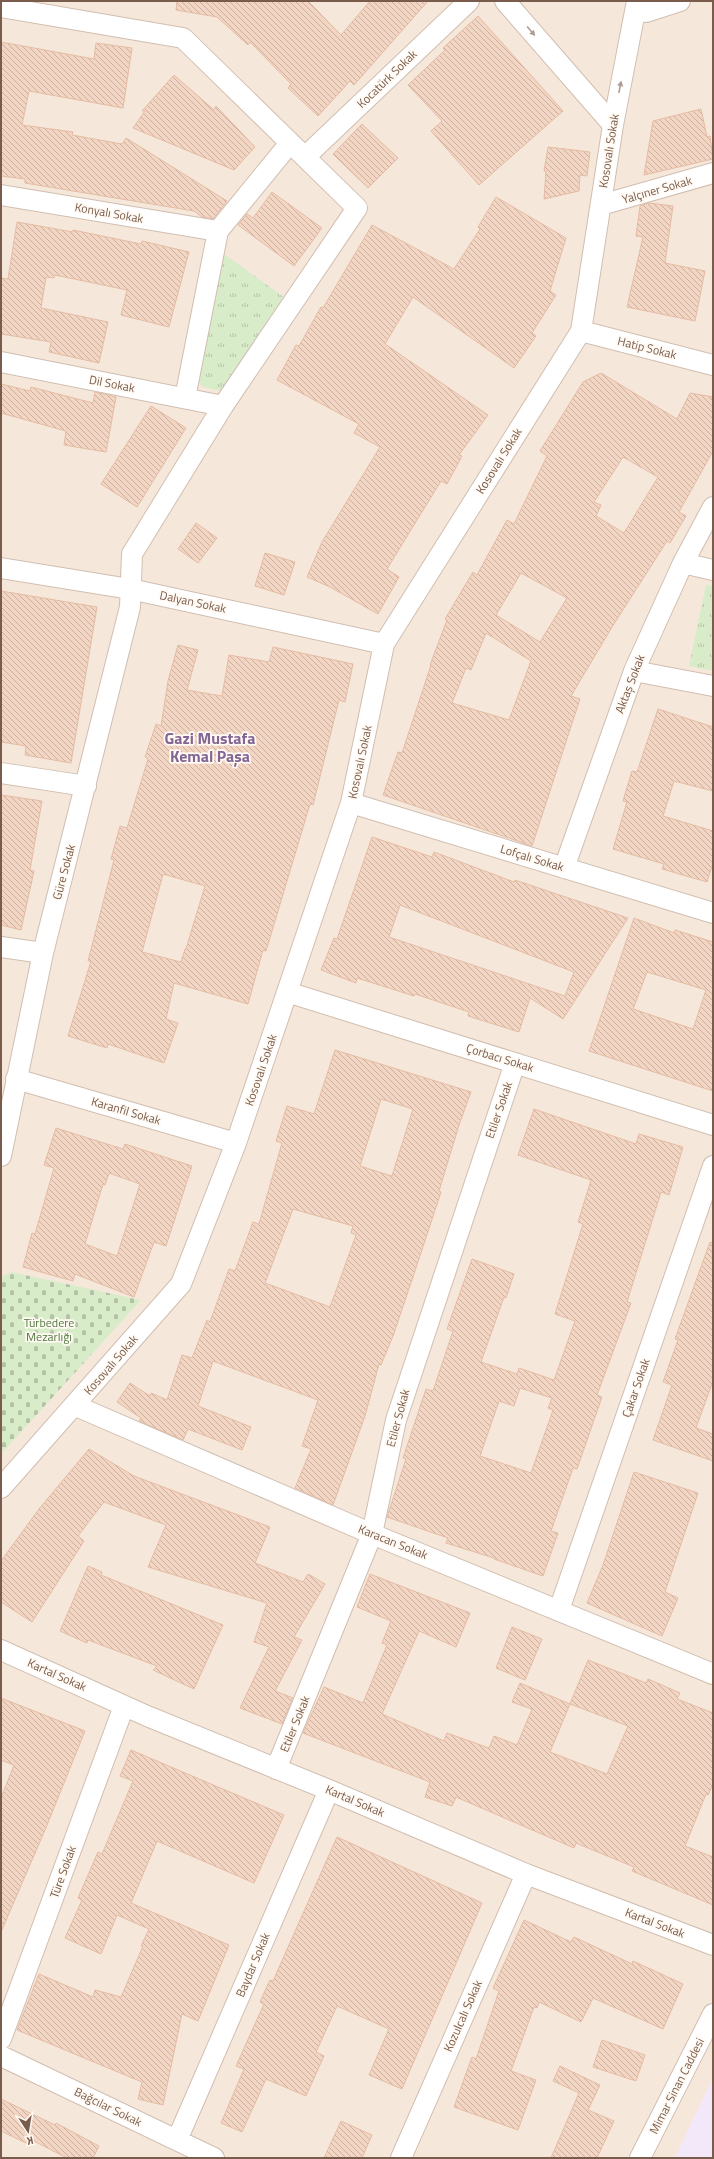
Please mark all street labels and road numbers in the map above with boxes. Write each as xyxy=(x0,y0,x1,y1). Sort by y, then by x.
street label: Kocatürk Sokak xyxy=(352,45,421,112)
street label: Kosovalı Sokak xyxy=(593,112,624,189)
street label: Yalçıner Sokak xyxy=(620,170,694,209)
street label: Konyalı Sokak xyxy=(73,197,145,228)
street label: Hatip Sokak xyxy=(616,331,679,364)
street label: Dil Sokak xyxy=(88,370,137,397)
street label: Kosovalı Sokak xyxy=(471,424,527,498)
street label: Dalyan Sokak xyxy=(158,585,228,618)
street label: Aktaş Sokak xyxy=(610,651,650,716)
street label: Kosovalı Sokak xyxy=(342,723,377,800)
street label: Lofçalı Sokak xyxy=(498,839,566,876)
street label: Güre Sokak xyxy=(47,842,80,902)
street label: Kosovalı Sokak xyxy=(239,1031,282,1108)
street label: Çorbacı Sokak xyxy=(464,1038,537,1077)
street label: Etiler Sokak xyxy=(480,1078,517,1141)
street label: Karanfil Sokak xyxy=(89,1091,163,1130)
street label: Kosovalı Sokak xyxy=(79,1330,143,1399)
street label: Çakar Sokak xyxy=(617,1355,655,1420)
street label: Etiler Sokak xyxy=(381,1387,414,1449)
street label: Karacan Sokak xyxy=(355,1519,431,1564)
street label: Kartal Sokak xyxy=(25,1653,90,1696)
street label: Etiler Sokak xyxy=(275,1693,315,1755)
street label: Kartal Sokak xyxy=(323,1779,388,1822)
street label: Türe Sokak xyxy=(44,1843,81,1901)
street label: Kartal Sokak xyxy=(622,1902,688,1943)
street label: Baydar Sokak xyxy=(230,1929,275,2000)
street label: Kozulcalı Sokak xyxy=(438,1976,487,2055)
street label: Mimar Sinan Caddesi xyxy=(644,2034,709,2137)
street label: Bağcılar Sokak xyxy=(71,2082,146,2131)

